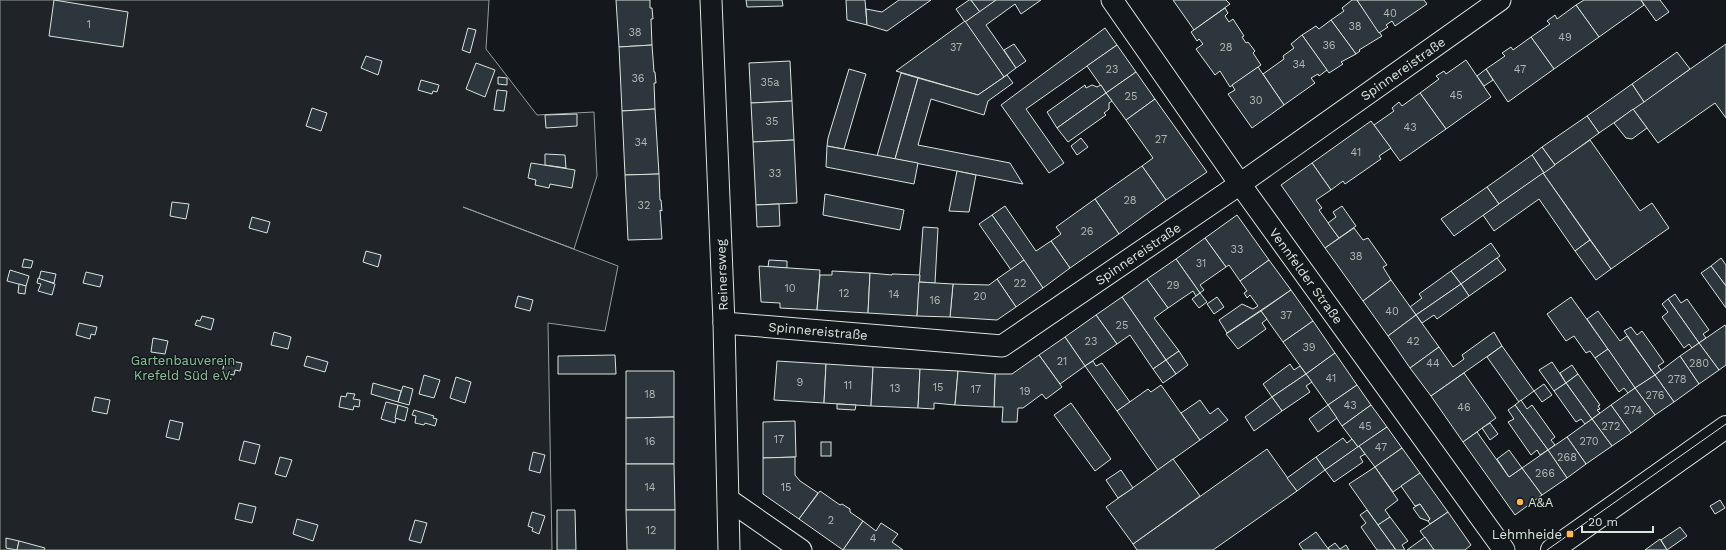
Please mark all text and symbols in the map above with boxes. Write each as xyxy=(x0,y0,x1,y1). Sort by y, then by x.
house number: 40 xyxy=(1383,7,1397,20)
house number: 1 xyxy=(87,18,91,31)
house number: 38 xyxy=(1348,20,1362,33)
house number: 38 xyxy=(628,26,642,39)
house number: 49 xyxy=(1558,31,1572,44)
street label: Spinnereistraße xyxy=(1358,34,1448,104)
house number: 36 xyxy=(1322,39,1336,52)
house number: 37 xyxy=(950,41,962,54)
house number: 28 xyxy=(1219,41,1233,54)
house number: 34 xyxy=(1292,58,1306,71)
house number: 23 xyxy=(1106,63,1118,76)
house number: 47 xyxy=(1514,63,1526,76)
house number: 36 xyxy=(631,72,645,85)
house number: 35a xyxy=(760,76,780,89)
house number: 45 xyxy=(1449,89,1463,102)
house number: 25 xyxy=(1125,90,1137,103)
house number: 30 xyxy=(1249,94,1263,107)
house number: 35 xyxy=(766,115,778,128)
house number: 43 xyxy=(1403,121,1417,134)
house number: 27 xyxy=(1155,133,1167,146)
house number: 34 xyxy=(634,136,648,149)
house number: 41 xyxy=(1351,146,1361,159)
house number: 33 xyxy=(769,167,781,180)
house number: 28 xyxy=(1123,194,1137,207)
house number: 32 xyxy=(638,199,650,212)
street label: Spinnereistraße xyxy=(1092,220,1184,288)
house number: 26 xyxy=(1080,225,1094,238)
street label: Vennfelder Straße xyxy=(1266,225,1346,327)
street label: Reinersweg xyxy=(713,239,731,311)
house number: 33 xyxy=(1231,243,1243,256)
house number: 38 xyxy=(1349,250,1363,263)
house number: 31 xyxy=(1196,257,1206,270)
house number: 22 xyxy=(1014,277,1026,290)
house number: 29 xyxy=(1166,279,1180,292)
house number: 10 xyxy=(784,282,796,295)
house number: 12 xyxy=(839,287,849,300)
house number: 14 xyxy=(888,288,900,301)
house number: 20 xyxy=(973,290,987,303)
house number: 16 xyxy=(930,294,941,307)
house number: 40 xyxy=(1385,305,1399,318)
house number: 37 xyxy=(1280,309,1292,322)
street label: Spinnereistraße xyxy=(768,319,868,343)
house number: 25 xyxy=(1116,319,1128,332)
house number: 23 xyxy=(1085,335,1097,348)
house number: 42 xyxy=(1406,335,1420,348)
house number: 39 xyxy=(1302,341,1316,354)
park label: Gartenbauverein Krefeld Süd e.V. xyxy=(131,353,235,383)
house number: 21 xyxy=(1057,355,1067,368)
house number: 44 xyxy=(1426,357,1440,370)
house number: 280 xyxy=(1689,357,1709,370)
house number: 41 xyxy=(1326,372,1336,385)
house number: 278 xyxy=(1668,373,1687,386)
house number: 9 xyxy=(797,376,804,389)
house number: 11 xyxy=(844,379,852,392)
house number: 15 xyxy=(933,381,943,394)
house number: 13 xyxy=(890,382,900,395)
house number: 17 xyxy=(971,383,981,396)
house number: 19 xyxy=(1019,385,1031,398)
house number: 18 xyxy=(644,388,656,401)
house number: 276 xyxy=(1646,389,1665,402)
house number: 43 xyxy=(1343,399,1357,412)
house number: 46 xyxy=(1457,401,1471,414)
house number: 274 xyxy=(1624,404,1642,417)
house number: 45 xyxy=(1358,420,1372,433)
house number: 272 xyxy=(1602,420,1620,433)
house number: 17 xyxy=(774,433,784,446)
house number: 16 xyxy=(645,435,656,448)
house number: 270 xyxy=(1580,435,1599,448)
house number: 47 xyxy=(1375,441,1387,454)
house number: 268 xyxy=(1557,451,1577,464)
house number: 266 xyxy=(1535,467,1555,480)
house number: 14 xyxy=(644,481,656,494)
house number: 15 xyxy=(781,481,791,494)
place label: A&A xyxy=(1528,495,1554,510)
marker: A&A xyxy=(1515,497,1525,507)
scale bar xyxy=(1582,508,1653,534)
house number: 2 xyxy=(828,514,834,527)
text: 20 m xyxy=(1588,515,1618,529)
house number: 12 xyxy=(646,524,656,537)
place label: Lehmheide xyxy=(1492,527,1562,542)
marker: Lehmheide xyxy=(1565,529,1575,539)
house number: 4 xyxy=(870,532,877,545)

